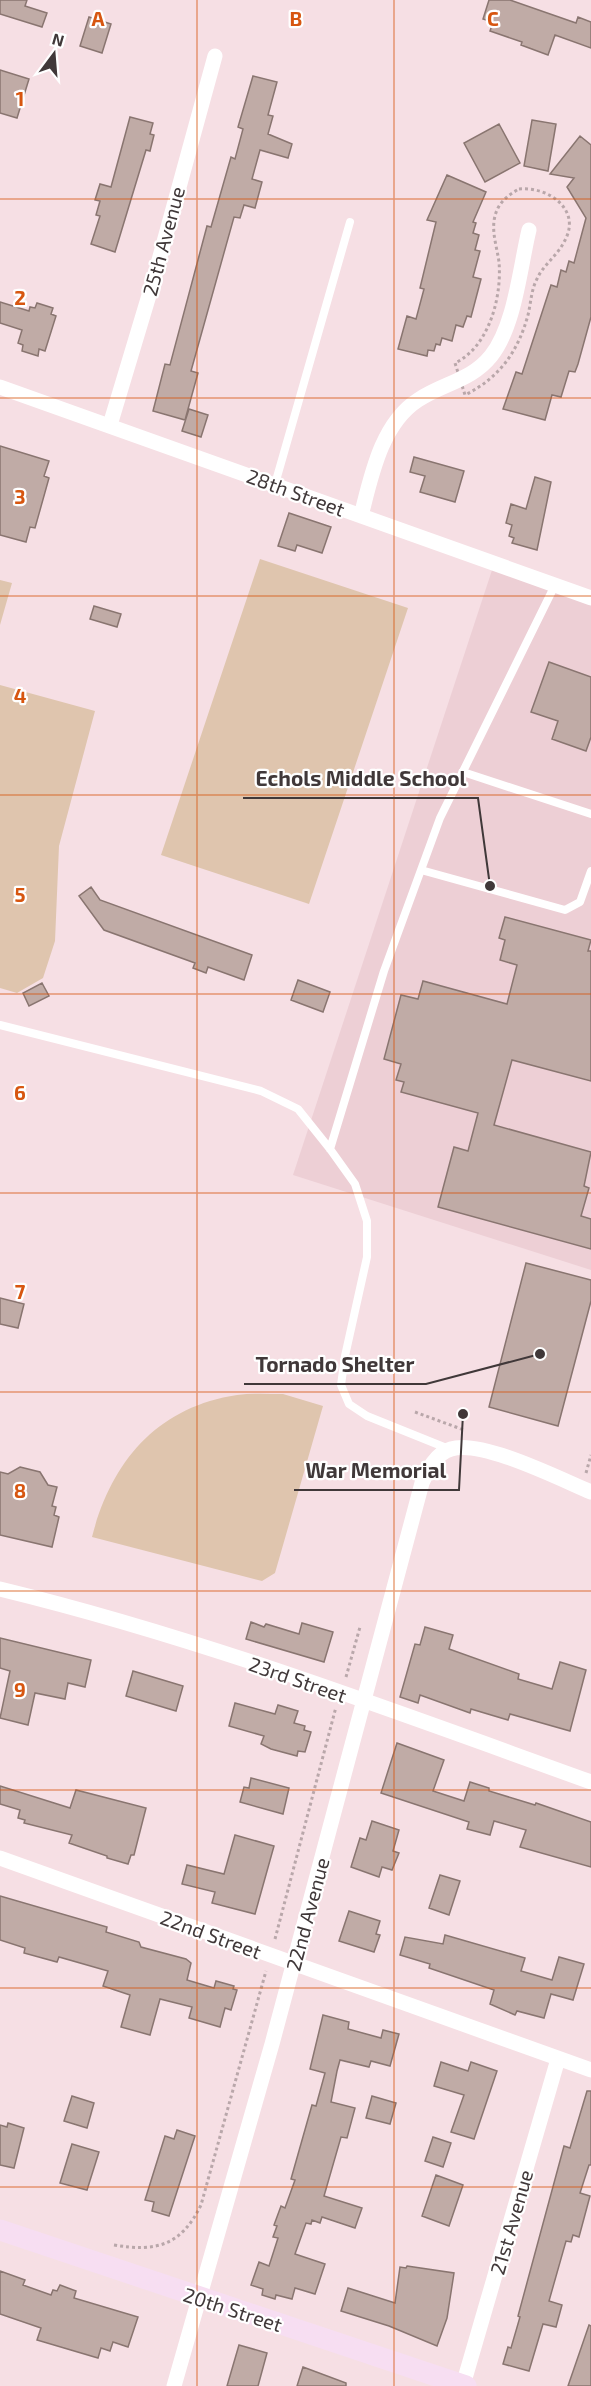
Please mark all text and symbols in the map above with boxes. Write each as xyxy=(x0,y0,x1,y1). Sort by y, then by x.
text: A xyxy=(91,6,105,30)
text: B xyxy=(290,6,302,30)
text: C xyxy=(487,6,499,30)
north arrow xyxy=(24,24,84,84)
text: N xyxy=(50,28,66,50)
text: 1 xyxy=(16,86,24,110)
street label: 25th Avenue xyxy=(137,184,189,298)
text: 2 xyxy=(14,285,26,309)
street label: 28th Street xyxy=(244,463,349,521)
text: 3 xyxy=(14,484,26,508)
text: 4 xyxy=(14,683,27,707)
callout: Echols Middle School xyxy=(243,759,478,798)
text: Echols Middle School xyxy=(256,765,467,790)
text: 5 xyxy=(14,882,26,906)
text: 6 xyxy=(14,1080,26,1104)
text: 7 xyxy=(15,1279,26,1303)
callout: Tornado Shelter xyxy=(244,1345,426,1384)
text: Tornado Shelter xyxy=(256,1351,414,1376)
callout: War Memorial xyxy=(294,1451,459,1490)
text: War Memorial xyxy=(306,1457,447,1482)
text: 8 xyxy=(14,1478,26,1502)
street label: 23rd Street xyxy=(246,1651,350,1707)
text: 9 xyxy=(14,1677,26,1701)
street label: 22nd Avenue xyxy=(280,1855,334,1973)
street label: 22nd Street xyxy=(157,1905,265,1963)
street label: 21st Avenue xyxy=(485,2167,537,2277)
street label: 20th Street xyxy=(181,2282,286,2336)

